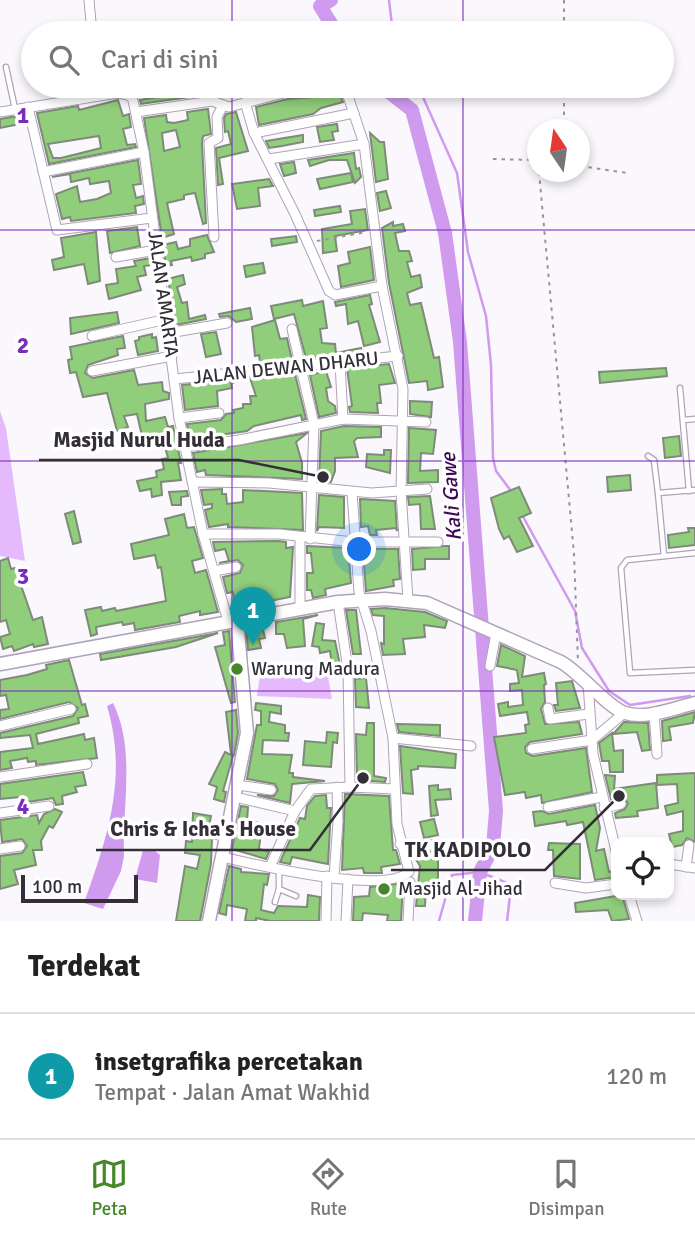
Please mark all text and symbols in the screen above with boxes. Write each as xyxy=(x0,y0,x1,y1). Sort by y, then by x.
search box xyxy=(21,21,674,98)
icon: search xyxy=(45,41,83,79)
text: Cari di sini xyxy=(101,44,219,76)
text: 1 xyxy=(17,101,29,130)
north arrow xyxy=(527,119,590,182)
street label: JALAN AMARTA xyxy=(142,229,184,359)
text: 2 xyxy=(17,331,29,360)
street label: JALAN DEWAN DHARU xyxy=(192,346,380,390)
callout: Masjid Nurul Huda xyxy=(39,418,239,460)
text: Masjid Nurul Huda xyxy=(53,427,225,453)
water label: Kali Gawe xyxy=(435,450,467,542)
your location xyxy=(342,532,376,566)
text: 3 xyxy=(17,562,29,591)
pin: 1 xyxy=(230,587,276,645)
place label: Warung Madura xyxy=(251,657,380,681)
marker: Warung Madura xyxy=(229,661,245,677)
text: 4 xyxy=(17,792,29,821)
callout: Chris & Icha's House xyxy=(96,808,310,850)
text: Chris & Icha's House xyxy=(110,816,296,842)
callout: TK KADIPOLO xyxy=(391,828,545,870)
text: TK KADIPOLO xyxy=(405,837,531,863)
map controls xyxy=(611,837,674,900)
button: locate xyxy=(611,837,674,900)
scale bar xyxy=(21,872,138,904)
text: 100 m xyxy=(32,875,82,899)
place label: Masjid Al-Jihad xyxy=(398,877,523,901)
marker: Masjid Al-Jihad xyxy=(376,881,392,897)
text: Terdekat xyxy=(28,948,140,985)
text: insetgrafika percetakan xyxy=(95,1046,363,1078)
text: 1 xyxy=(45,1062,57,1091)
text: 120 m xyxy=(606,1062,667,1091)
text: Tempat · Jalan Amat Wakhid xyxy=(95,1078,370,1107)
tab: Peta xyxy=(90,1155,128,1221)
tab: Rute xyxy=(309,1155,347,1221)
tab: Disimpan xyxy=(528,1155,605,1221)

